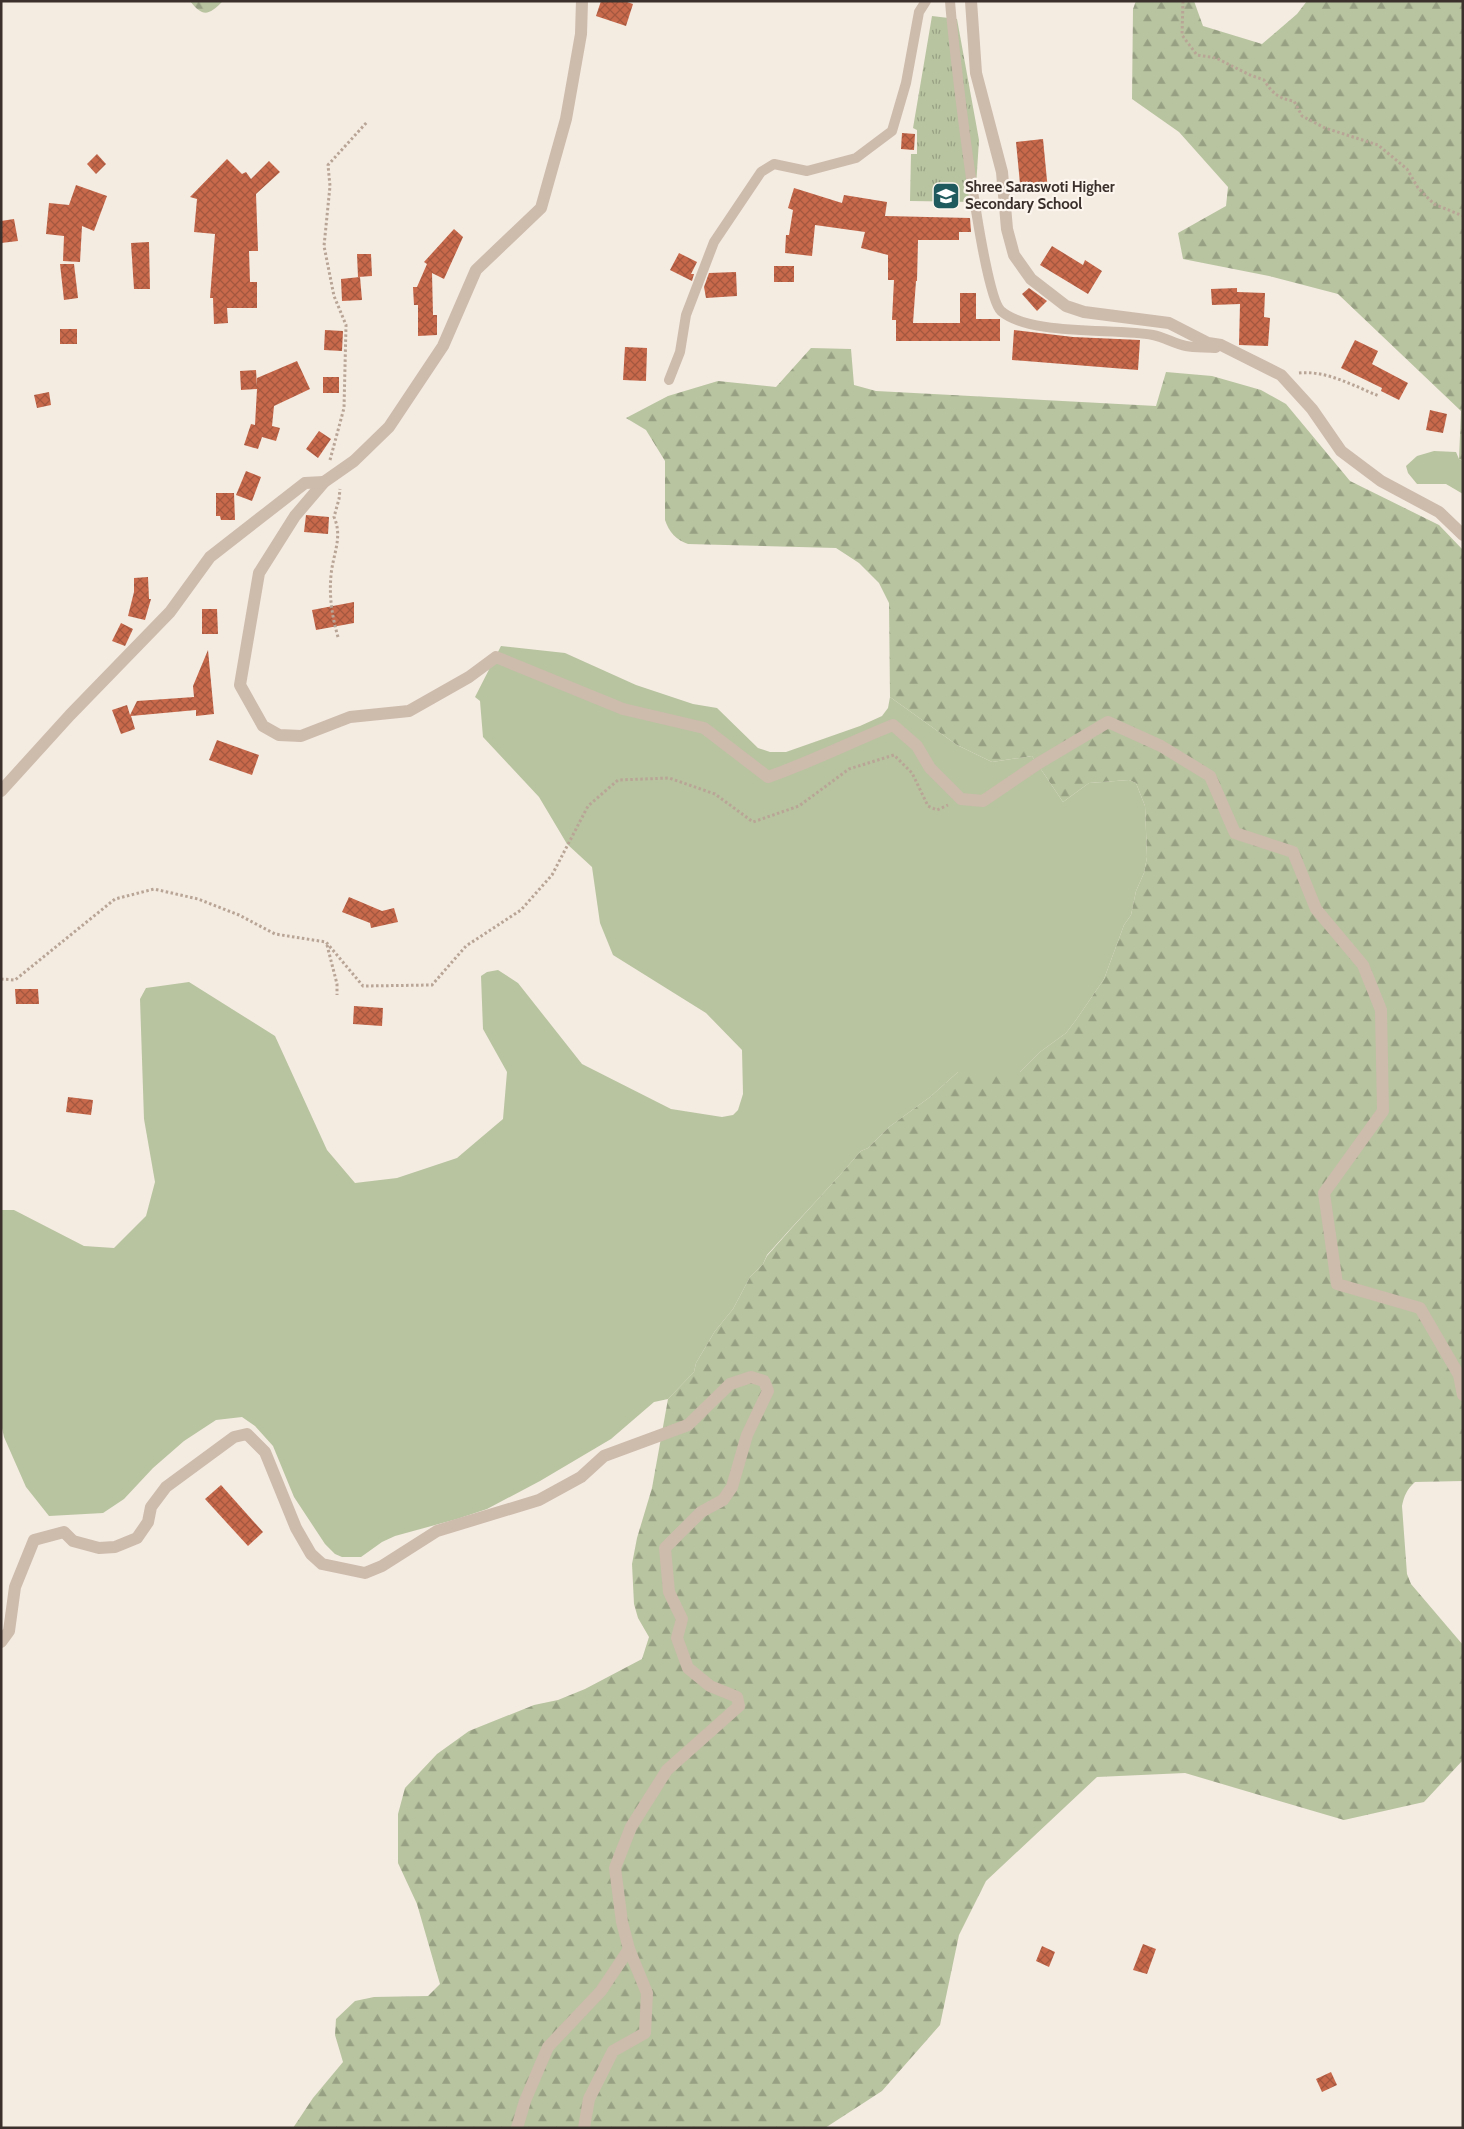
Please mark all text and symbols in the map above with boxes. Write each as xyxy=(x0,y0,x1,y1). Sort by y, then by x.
place label: Shree Saraswoti Higher Secondary School xyxy=(965,178,1115,213)
school or university icon: Shree Saraswoti Higher Secondary School xyxy=(931,181,961,211)

